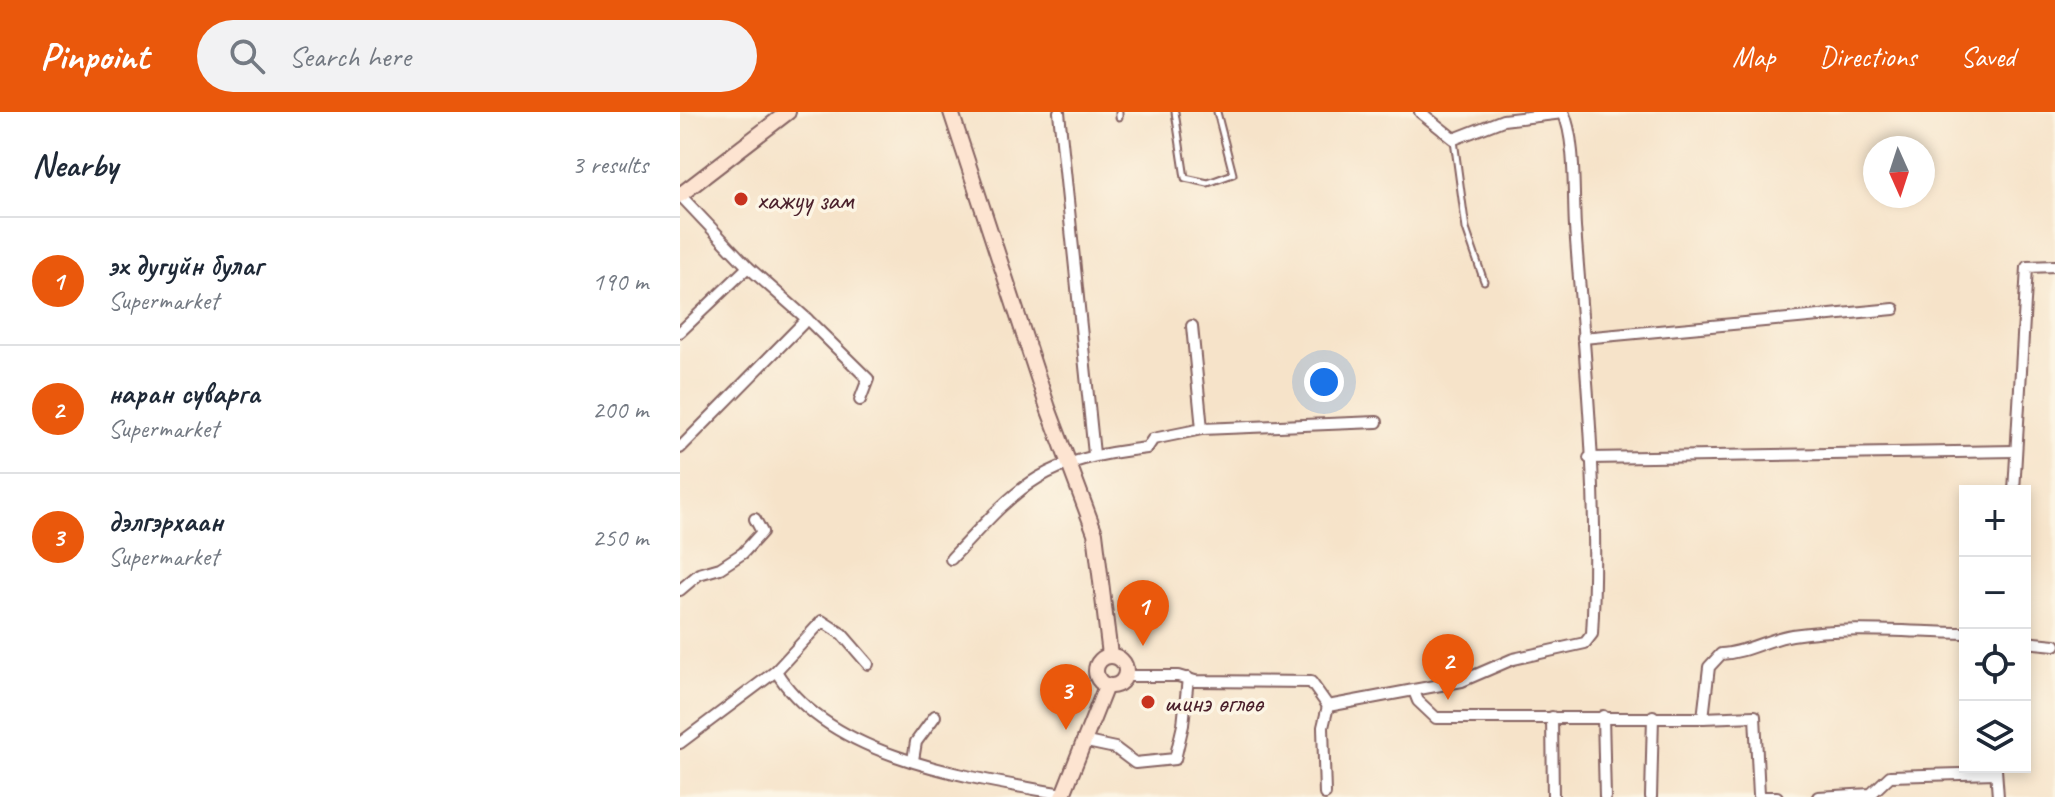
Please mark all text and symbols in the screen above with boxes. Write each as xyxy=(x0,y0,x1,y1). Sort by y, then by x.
search box xyxy=(197,20,757,92)
text: Pinpoint xyxy=(40,33,149,80)
icon: search xyxy=(225,34,269,78)
text: Search here xyxy=(289,37,411,75)
text: Map xyxy=(1732,39,1775,74)
text: Directions xyxy=(1819,39,1917,74)
text: Saved xyxy=(1961,39,2015,74)
north arrow xyxy=(1863,136,1935,208)
text: Nearby xyxy=(32,143,118,186)
text: 3 results xyxy=(572,148,648,181)
place label: хажуу зам xyxy=(757,182,855,217)
marker: хажуу зам xyxy=(732,190,750,208)
text: эх дугуйн булаг xyxy=(108,246,263,284)
text: 1 xyxy=(52,265,64,298)
text: 190 m xyxy=(592,265,648,298)
text: Supermarket xyxy=(108,284,219,317)
your location xyxy=(1304,362,1344,402)
text: наран суварга xyxy=(108,374,260,412)
text: 2 xyxy=(52,393,64,426)
text: 200 m xyxy=(592,393,648,426)
text: Supermarket xyxy=(108,412,219,445)
map controls xyxy=(1959,485,2031,773)
button: + xyxy=(1959,485,2031,557)
text: дэлгэрхаан xyxy=(108,502,223,540)
text: 3 xyxy=(52,521,64,554)
text: 250 m xyxy=(592,521,648,554)
text: Supermarket xyxy=(108,540,219,573)
button: − xyxy=(1959,557,2031,629)
pin: 1 xyxy=(1117,580,1169,646)
button: locate xyxy=(1959,629,2031,701)
pin: 2 xyxy=(1422,634,1474,700)
pin: 3 xyxy=(1040,664,1092,730)
place label: шинэ өглөө xyxy=(1164,685,1265,720)
marker: шинэ өглөө xyxy=(1139,693,1157,711)
button: layers xyxy=(1959,701,2031,773)

